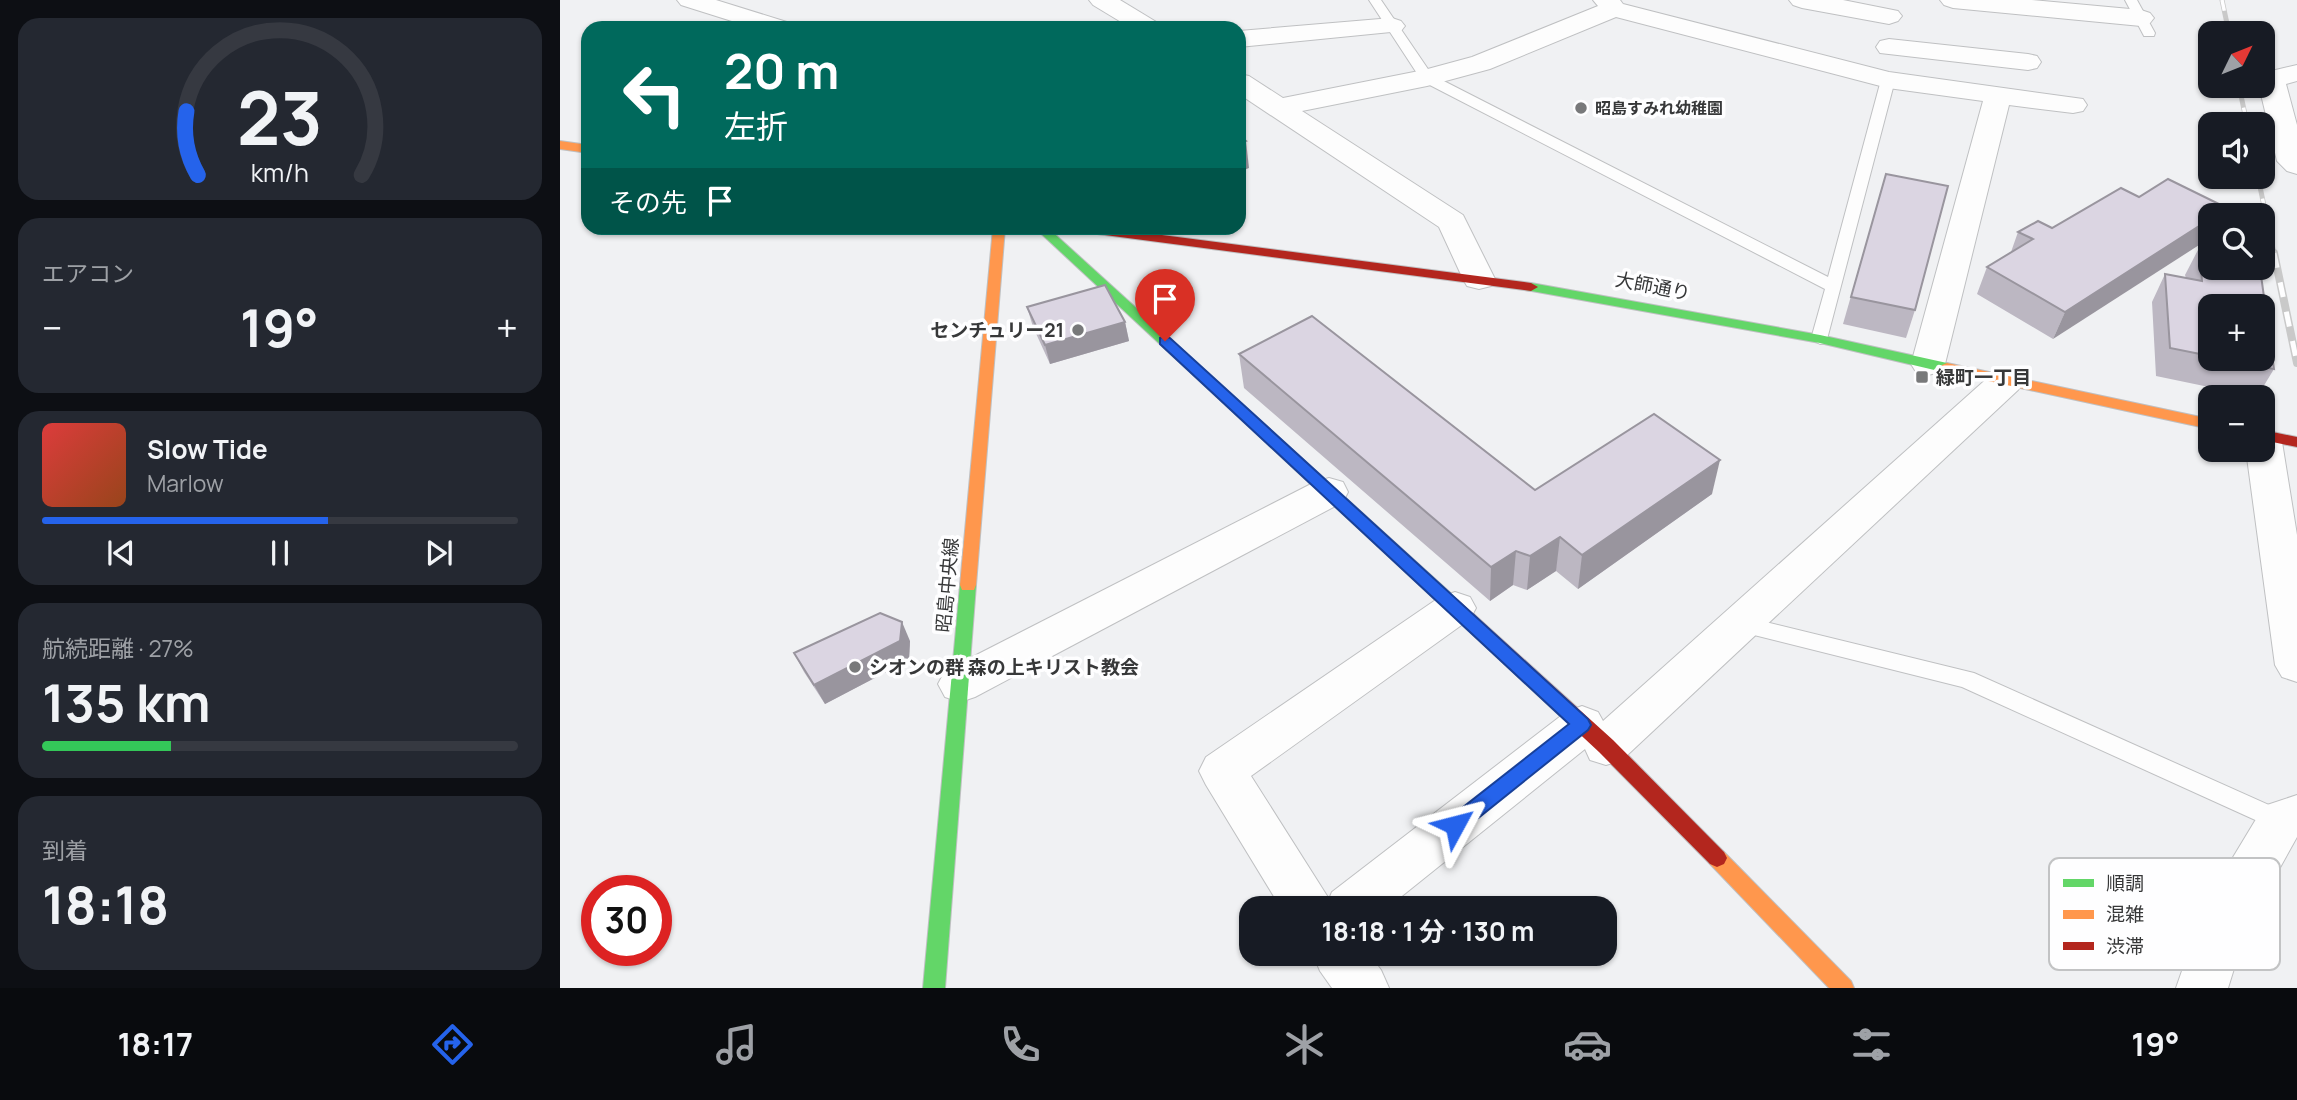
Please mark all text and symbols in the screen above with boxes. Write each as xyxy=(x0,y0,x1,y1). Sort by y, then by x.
north arrow xyxy=(2198,21,2275,98)
map controls xyxy=(2198,21,2275,462)
text: 20 m xyxy=(724,37,839,104)
icon: left xyxy=(609,49,700,140)
text: 23 xyxy=(237,67,323,167)
place label: 昭島すみれ幼稚園 xyxy=(1595,97,1723,119)
marker: 昭島すみれ幼稚園 xyxy=(1573,100,1589,116)
text: 左折 xyxy=(724,104,788,148)
button: sound xyxy=(2198,112,2275,189)
text: km/h xyxy=(251,155,309,190)
icon: arrive xyxy=(701,182,739,220)
text: その先 xyxy=(609,184,687,220)
button: search xyxy=(2198,203,2275,280)
text: エアコン xyxy=(42,257,134,289)
street label: 大師通り xyxy=(1613,266,1693,306)
pin xyxy=(1135,269,1195,341)
icon: arrive xyxy=(1146,280,1184,318)
text: 19° xyxy=(240,292,319,363)
button: + xyxy=(2198,294,2275,371)
text: − xyxy=(42,301,63,353)
text: + xyxy=(496,301,518,353)
place label: センチュリー21 xyxy=(930,317,1064,343)
marker: センチュリー21 xyxy=(1070,322,1086,338)
place label: 緑町一丁目 xyxy=(1936,364,2031,390)
marker: 緑町一丁目 xyxy=(1914,369,1930,385)
button: − xyxy=(2198,385,2275,462)
text: Slow Tide xyxy=(147,431,268,467)
text: Marlow xyxy=(147,467,224,499)
icon: previous xyxy=(102,534,140,572)
icon: pause xyxy=(261,534,299,572)
icon: next xyxy=(420,534,458,572)
street label: 昭島中央線 xyxy=(930,537,964,633)
text: 航続距離 · 27% xyxy=(42,632,194,664)
place label: シオンの群 森の上キリスト教会 xyxy=(869,654,1139,680)
marker: シオンの群 森の上キリスト教会 xyxy=(847,659,863,675)
text: 135 km xyxy=(42,667,211,738)
position arrow xyxy=(1418,788,1492,862)
text: 到着 xyxy=(42,834,88,866)
legend xyxy=(2049,858,2280,970)
text: 18:18 xyxy=(42,869,169,940)
text: 順調 xyxy=(2106,870,2144,896)
speed limit sign: 30 xyxy=(581,875,672,966)
text: 混雑 xyxy=(2106,901,2144,927)
text: 18:18 · 1 分 · 130 m xyxy=(1322,913,1534,949)
text: 渋滞 xyxy=(2106,933,2144,959)
icon: directions xyxy=(428,1020,477,1069)
icon: music xyxy=(712,1020,761,1069)
icon: phone xyxy=(996,1020,1045,1069)
icon: climate xyxy=(1280,1020,1329,1069)
icon: car xyxy=(1563,1020,1612,1069)
icon: filters xyxy=(1847,1020,1896,1069)
text: 18:17 xyxy=(117,1022,193,1066)
text: 19° xyxy=(2131,1022,2180,1066)

